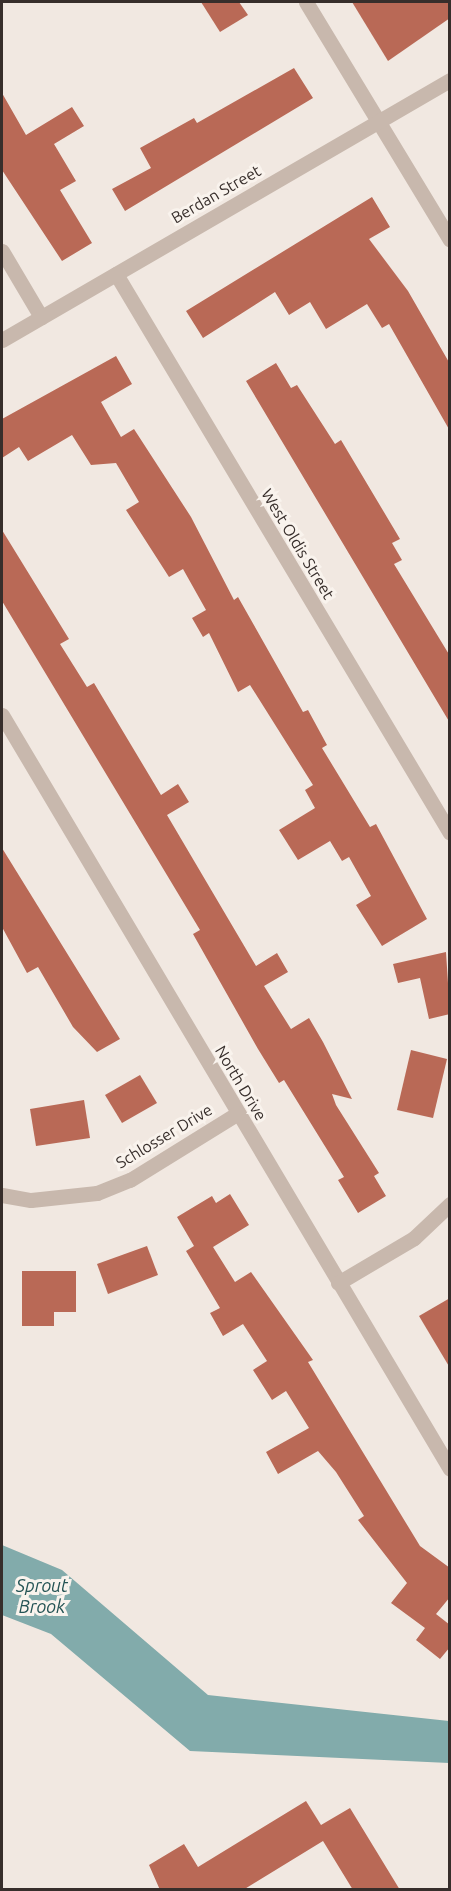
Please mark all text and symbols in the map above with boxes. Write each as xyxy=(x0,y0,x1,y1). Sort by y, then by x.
street label: Berdan Street xyxy=(168,161,264,227)
street label: West Oldis Street xyxy=(257,485,339,603)
street label: North Drive xyxy=(211,1042,271,1124)
street label: Schlosser Drive xyxy=(112,1100,216,1172)
water label: Sprout Brook xyxy=(16,1575,68,1618)

